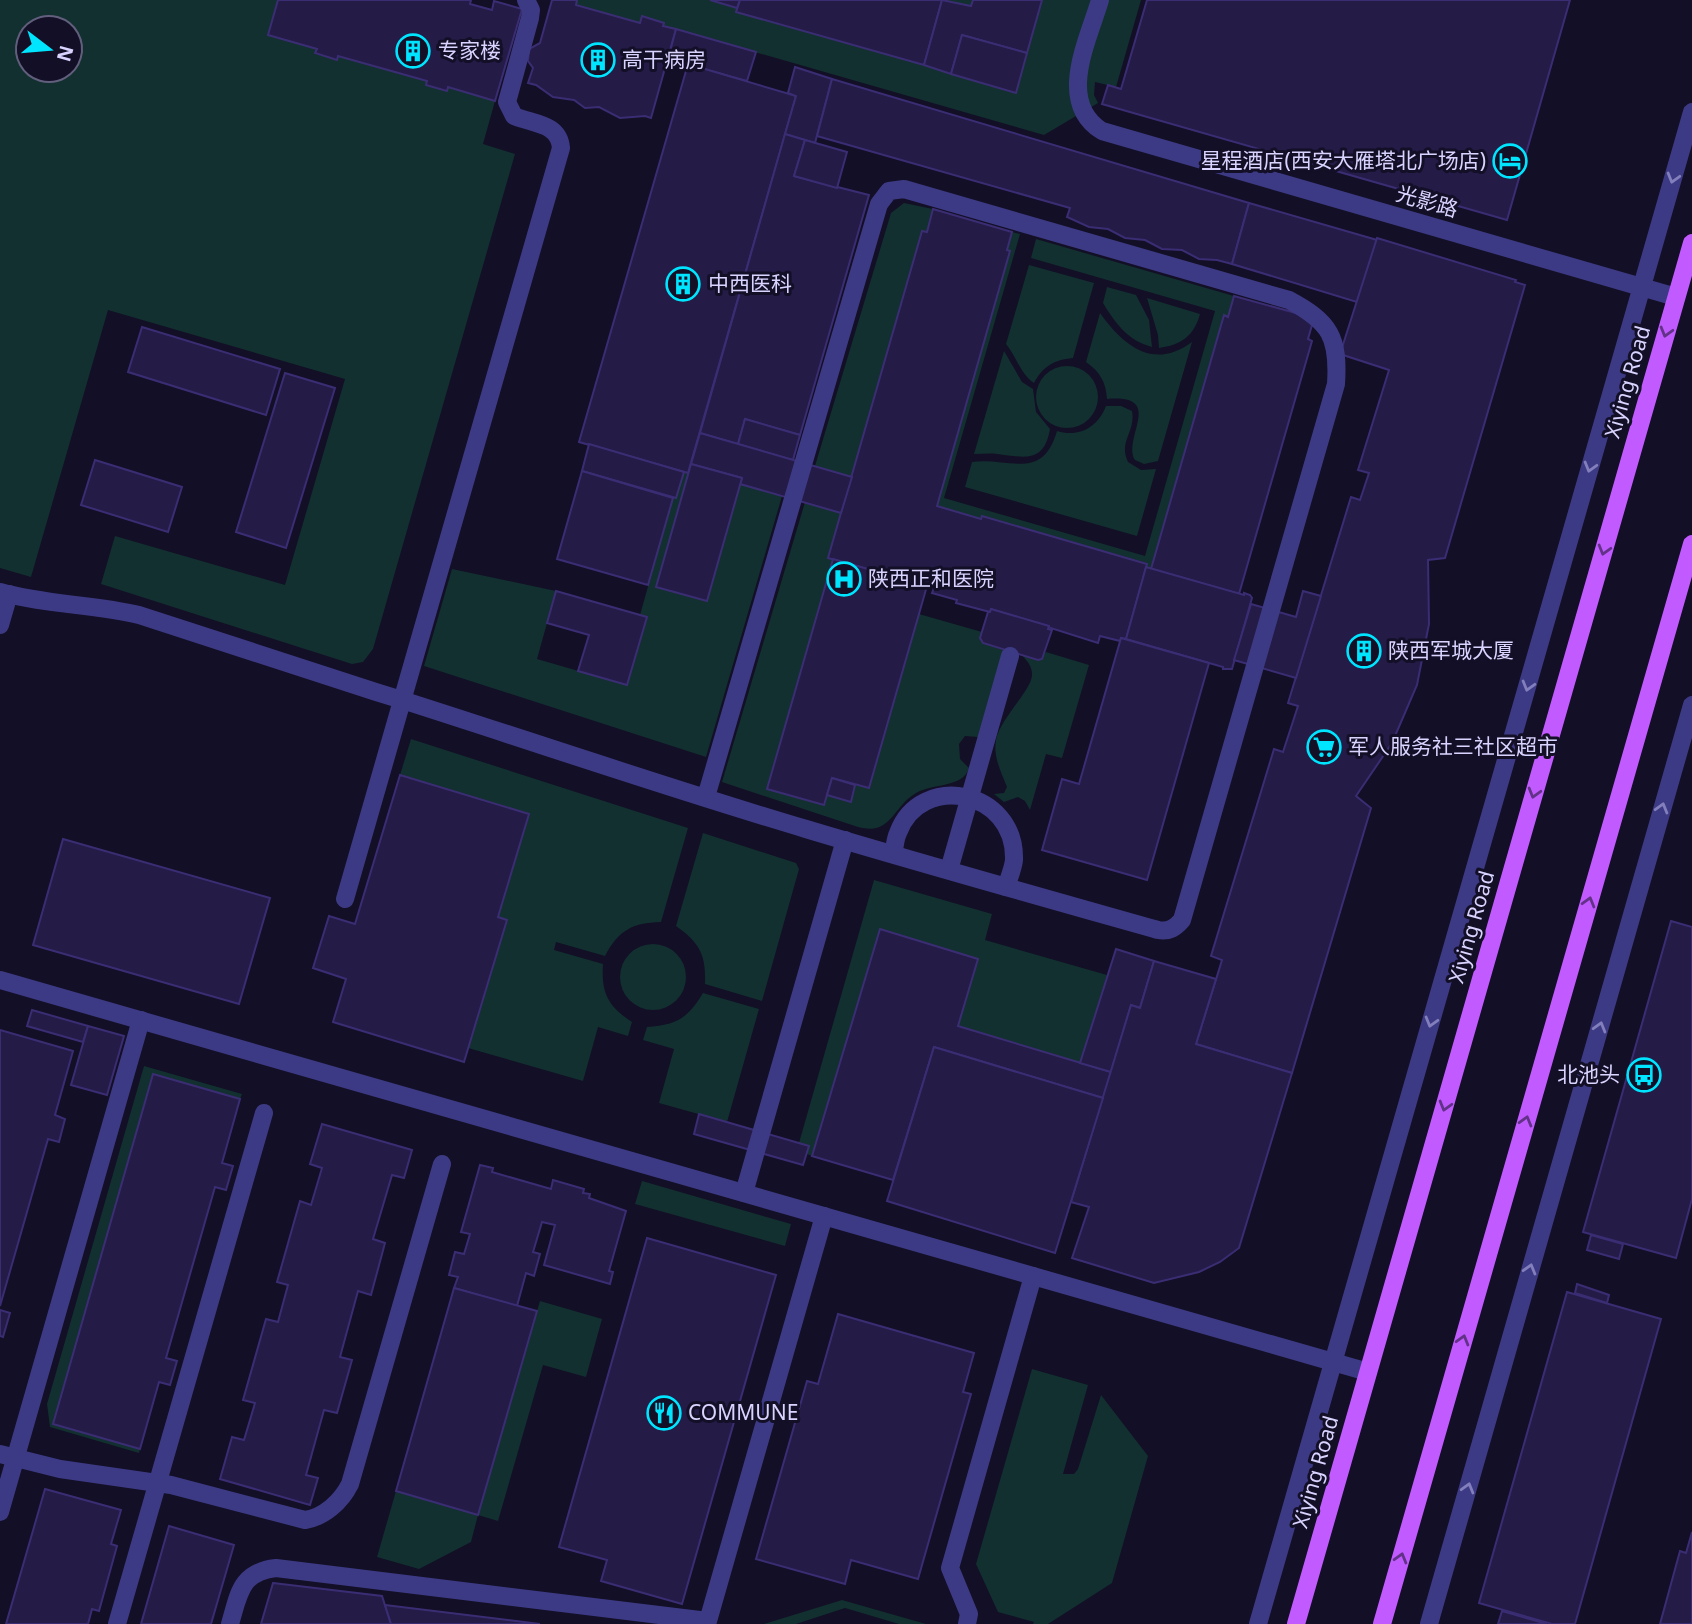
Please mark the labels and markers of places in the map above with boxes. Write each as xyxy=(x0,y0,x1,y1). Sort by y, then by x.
building icon: 专家楼 xyxy=(394,32,432,70)
place label: 专家楼 xyxy=(438,36,501,64)
building icon: 高干病房 xyxy=(579,41,617,79)
place label: 高干病房 xyxy=(622,45,706,73)
hotel icon: 星程酒店(西安大雁塔北广场店) xyxy=(1491,142,1529,180)
place label: 星程酒店(西安大雁塔北广场店) xyxy=(1200,146,1486,174)
building icon: 中西医科 xyxy=(664,265,702,303)
place label: 中西医科 xyxy=(708,269,792,297)
hospital icon: 陕西正和医院 xyxy=(825,560,863,598)
place label: 陕西正和医院 xyxy=(868,564,994,592)
building icon: 陕西军城大厦 xyxy=(1345,632,1383,670)
place label: 陕西军城大厦 xyxy=(1388,636,1514,664)
supermarket icon: 军人服务社三社区超市 xyxy=(1305,728,1343,766)
place label: 军人服务社三社区超市 xyxy=(1348,732,1558,760)
bus stop icon: 北池头 xyxy=(1625,1056,1663,1094)
place label: 北池头 xyxy=(1557,1060,1620,1088)
restaurant icon: COMMUNE xyxy=(645,1394,683,1432)
place label: COMMUNE xyxy=(688,1398,798,1426)

